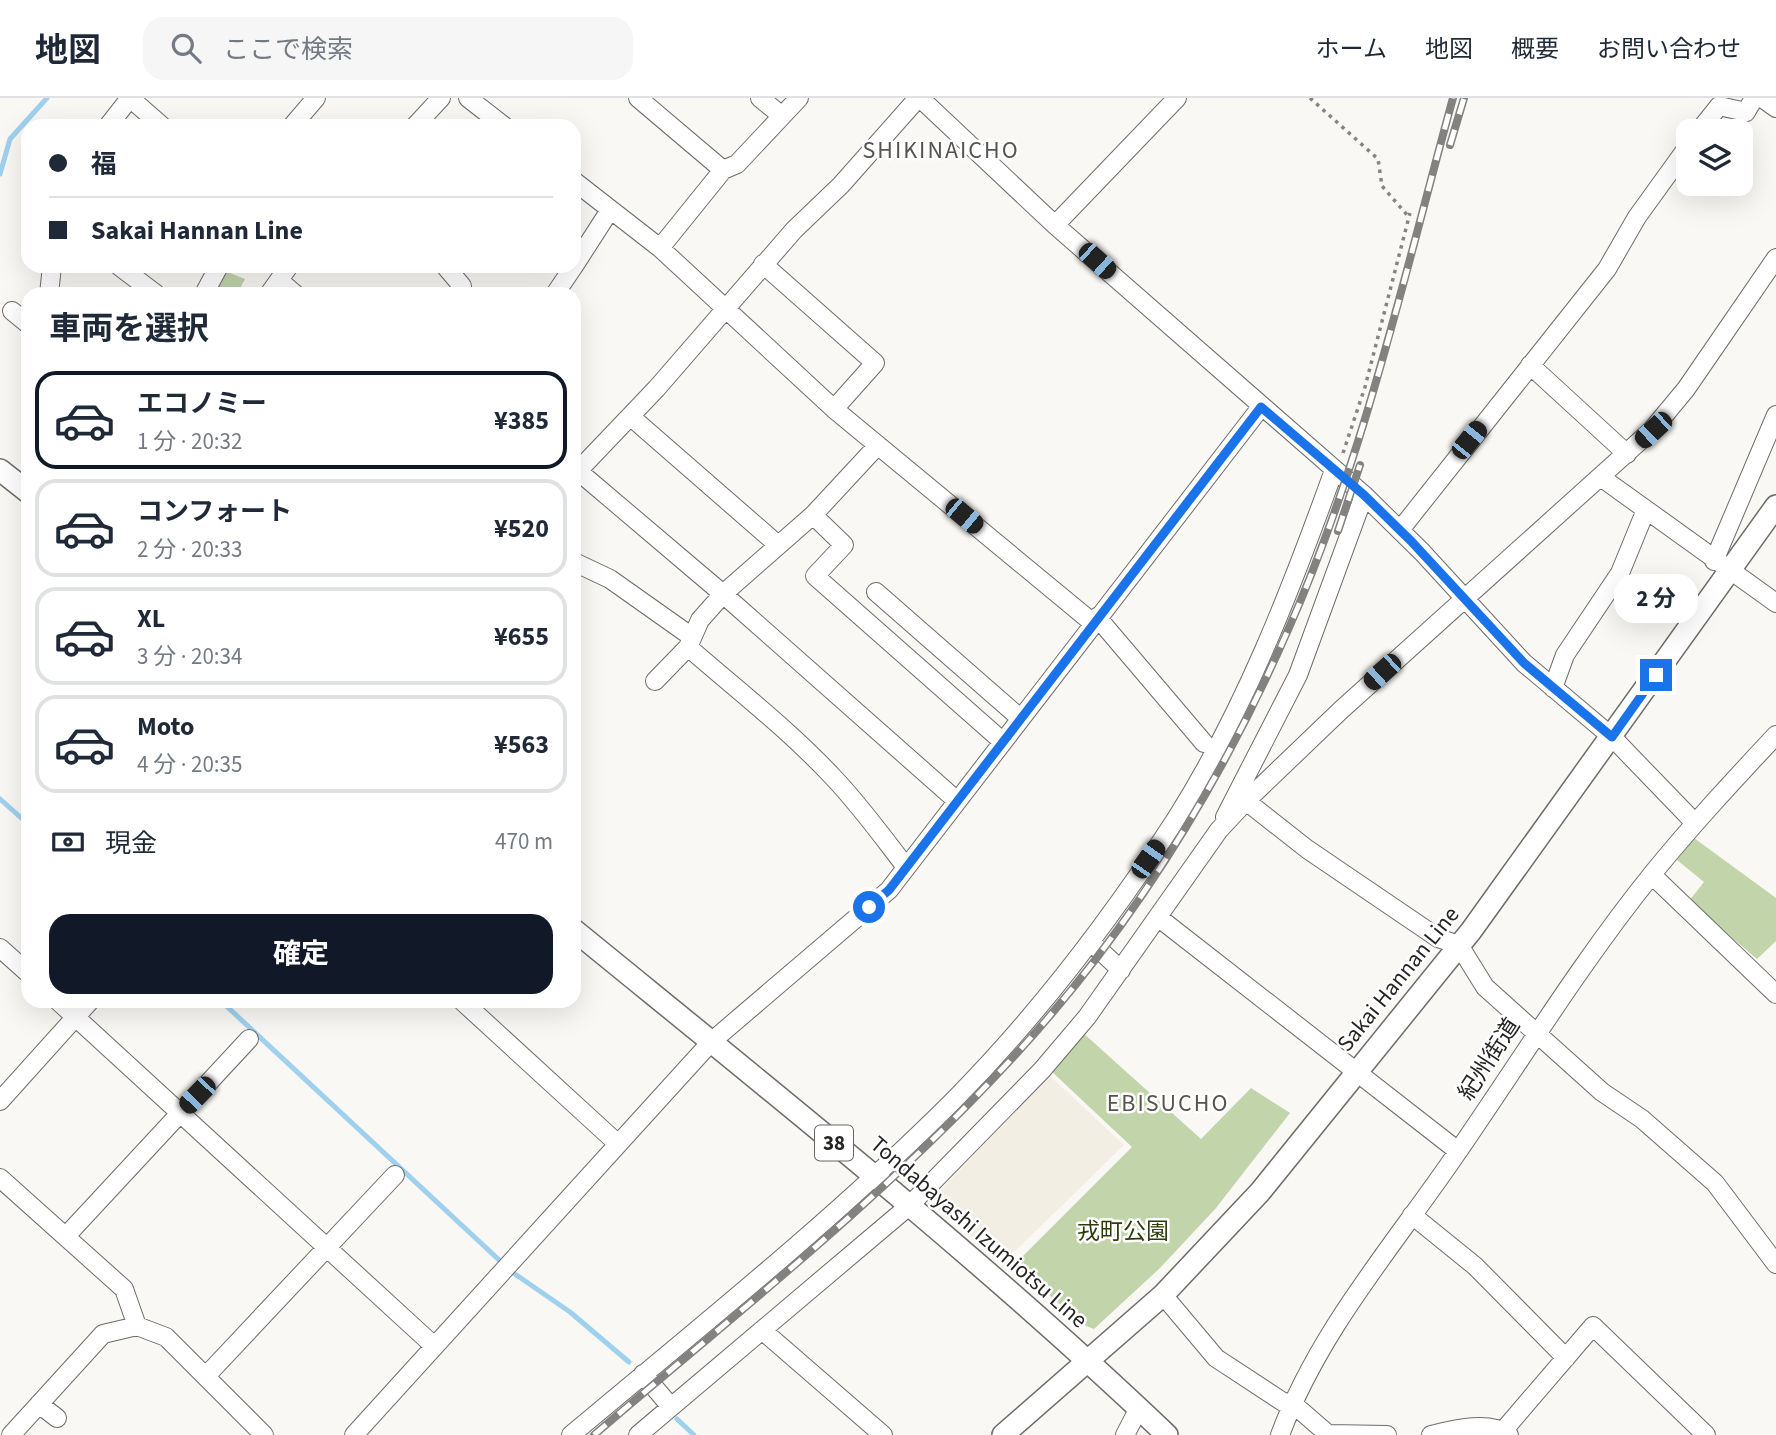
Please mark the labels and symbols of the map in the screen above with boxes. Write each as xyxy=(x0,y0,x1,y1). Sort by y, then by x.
district label: SHIKINAICHO xyxy=(862,133,1020,168)
car xyxy=(1075,239,1120,283)
car xyxy=(1631,408,1676,452)
car xyxy=(1448,417,1491,463)
car xyxy=(942,494,987,538)
callout: 2 分 xyxy=(1614,574,1698,622)
car xyxy=(1360,650,1405,694)
route end xyxy=(1640,659,1672,691)
car xyxy=(1128,836,1169,882)
route start xyxy=(853,891,885,923)
street label: Sakai Hannan Line xyxy=(1329,899,1467,1059)
street label: 紀州街道 xyxy=(1450,1011,1528,1107)
car xyxy=(175,1073,220,1117)
district label: EBISUCHO xyxy=(1107,1086,1229,1121)
road number: 38 xyxy=(815,1126,853,1160)
street label: Tondabayashi Izumiotsu Line xyxy=(863,1128,1095,1336)
park label: 戎町公園 xyxy=(1077,1215,1169,1248)

